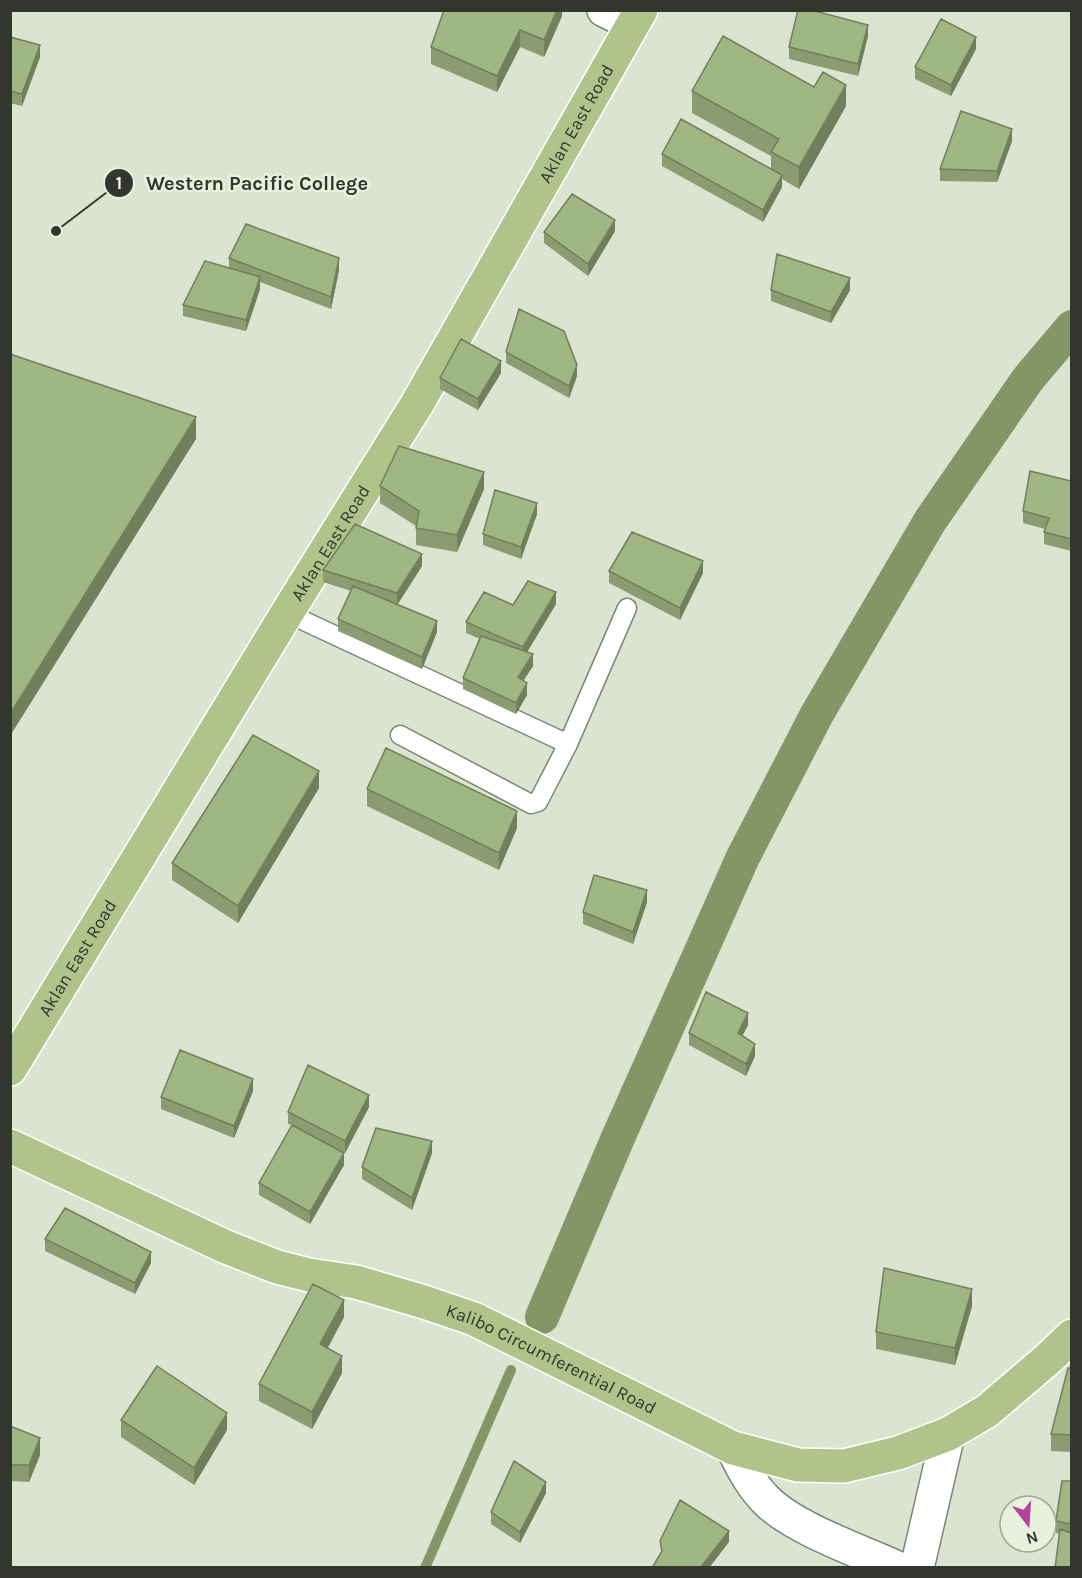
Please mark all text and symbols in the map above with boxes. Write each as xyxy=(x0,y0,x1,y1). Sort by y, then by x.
street label: Aklan East Road xyxy=(534,61,619,187)
callout: Western Pacific College xyxy=(104,164,380,202)
text: 1 xyxy=(116,172,122,194)
text: Western Pacific College xyxy=(146,172,368,195)
street label: Aklan East Road xyxy=(286,481,375,605)
street label: Aklan East Road xyxy=(34,895,121,1020)
street label: Kalibo Circumferential Road xyxy=(443,1299,660,1419)
north arrow xyxy=(998,1494,1058,1554)
text: N xyxy=(1024,1527,1041,1549)

